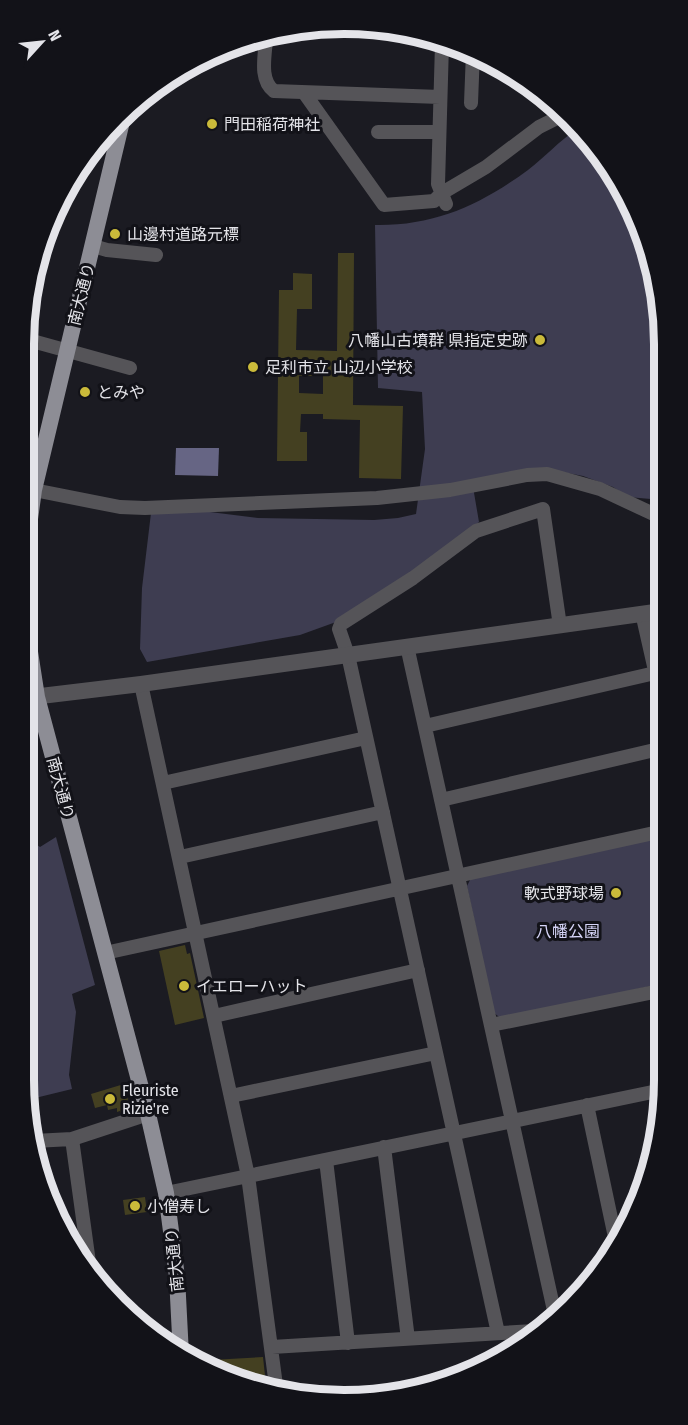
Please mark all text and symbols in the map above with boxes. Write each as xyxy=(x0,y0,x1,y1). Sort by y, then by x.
north arrow xyxy=(12,12,72,72)
text: N xyxy=(44,27,66,44)
place label: 門田稲荷神社 xyxy=(224,115,320,134)
marker: 門田稲荷神社 xyxy=(205,117,219,131)
place label: 山邊村道路元標 xyxy=(127,225,239,244)
marker: 山邊村道路元標 xyxy=(108,227,122,241)
street label: 南大通り xyxy=(65,261,98,327)
place label: 八幡山古墳群 県指定史跡 xyxy=(348,331,528,350)
marker: 八幡山古墳群 県指定史跡 xyxy=(533,333,547,347)
place label: 足利市立 山辺小学校 xyxy=(265,358,413,377)
marker: 足利市立 山辺小学校 xyxy=(246,360,260,374)
place label: とみや xyxy=(97,383,145,402)
marker: とみや xyxy=(78,385,92,399)
street label: 南大通り xyxy=(43,755,78,822)
place label: 軟式野球場 xyxy=(524,884,604,903)
marker: 軟式野球場 xyxy=(609,886,623,900)
park label: 八幡公園 xyxy=(536,922,600,941)
place label: イエローハット xyxy=(196,977,308,996)
marker: イエローハット xyxy=(177,979,191,993)
place label: Fleuriste Rizie're xyxy=(122,1081,179,1118)
marker: Fleuriste Rizie're xyxy=(103,1092,117,1106)
place label: 小僧寿し xyxy=(147,1197,211,1216)
marker: 小僧寿し xyxy=(128,1199,142,1213)
street label: 南大通り xyxy=(162,1227,187,1293)

